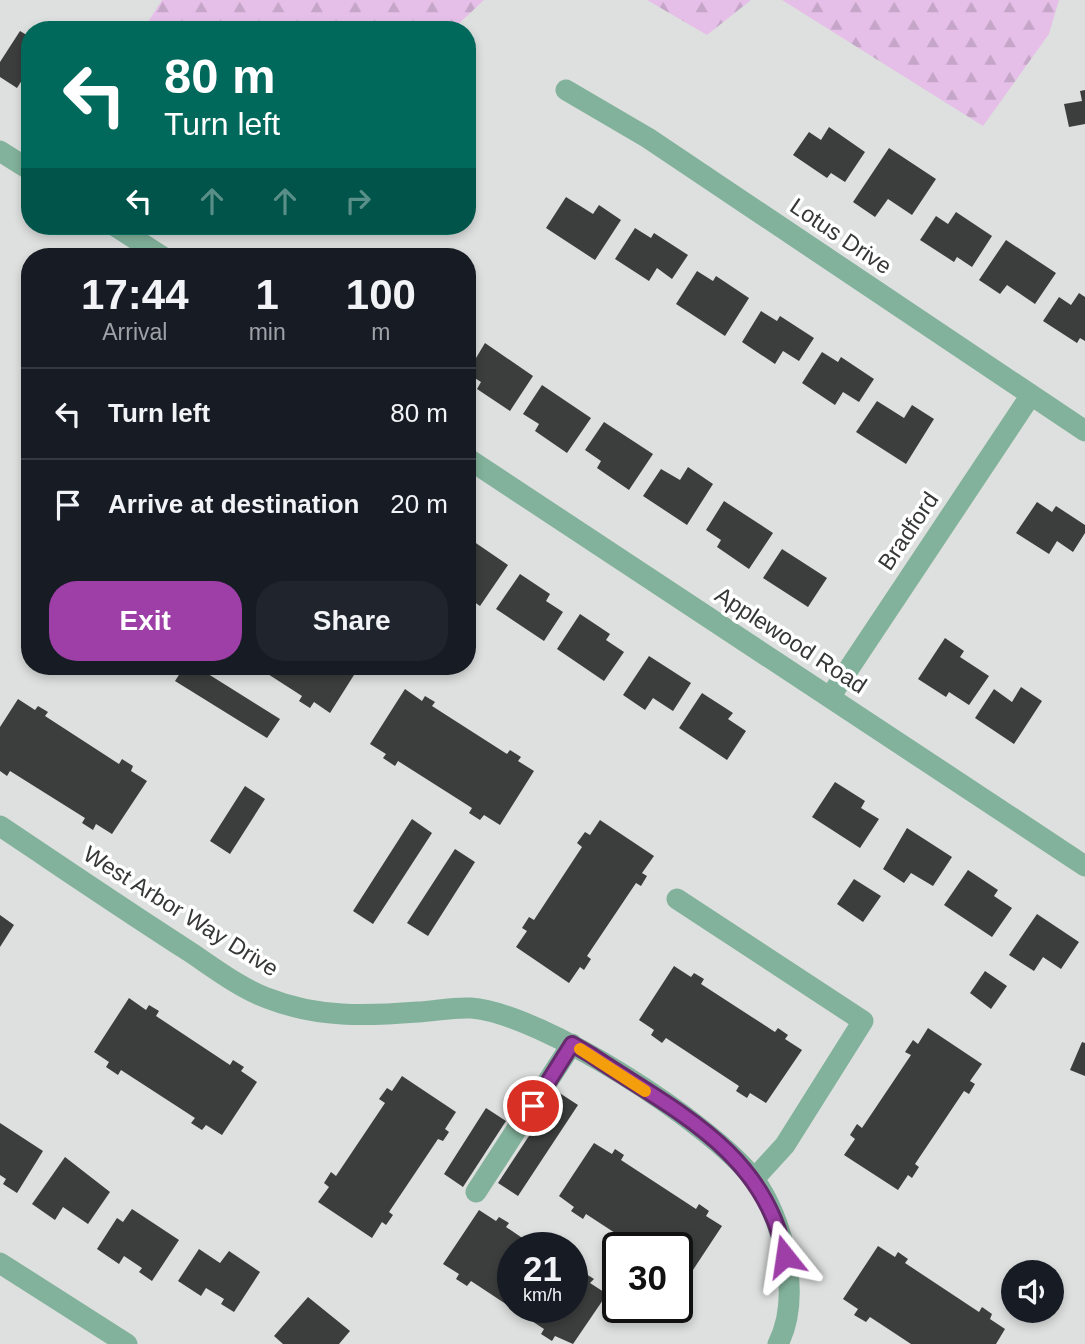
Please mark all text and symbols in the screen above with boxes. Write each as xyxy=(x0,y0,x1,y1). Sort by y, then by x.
icon: left xyxy=(49,49,140,140)
text: 80 m xyxy=(164,49,276,103)
text: Turn left xyxy=(164,106,280,142)
icon: left xyxy=(120,182,158,220)
icon: ahead xyxy=(193,182,231,220)
icon: ahead xyxy=(266,182,304,220)
icon: right xyxy=(339,182,377,220)
street label: Lotus Drive xyxy=(786,193,896,279)
text: 17:44 xyxy=(81,271,189,318)
text: 1 xyxy=(255,271,279,318)
text: 100 xyxy=(346,271,416,318)
text: Arrival xyxy=(102,319,167,345)
text: min xyxy=(249,319,286,345)
text: m xyxy=(371,319,390,345)
icon: left xyxy=(49,395,87,433)
text: Turn left xyxy=(108,398,210,428)
text: 80 m xyxy=(390,398,448,428)
icon: arrive xyxy=(49,486,87,524)
street label: Bradford xyxy=(873,487,943,575)
text: Arrive at destination xyxy=(108,489,359,519)
text: 20 m xyxy=(390,489,448,519)
button: Exit xyxy=(49,581,242,661)
button: Share xyxy=(256,581,448,661)
street label: Applewood Road xyxy=(710,581,872,699)
street label: West Arbor Way Drive xyxy=(79,840,283,982)
pin xyxy=(503,1076,563,1136)
icon: arrive xyxy=(514,1087,552,1125)
position arrow xyxy=(748,1219,822,1293)
speed limit sign: 30 xyxy=(602,1232,693,1323)
text: 21 xyxy=(523,1249,562,1288)
map controls xyxy=(1001,1260,1064,1323)
button: sound xyxy=(1001,1260,1064,1323)
text: km/h xyxy=(523,1285,562,1305)

